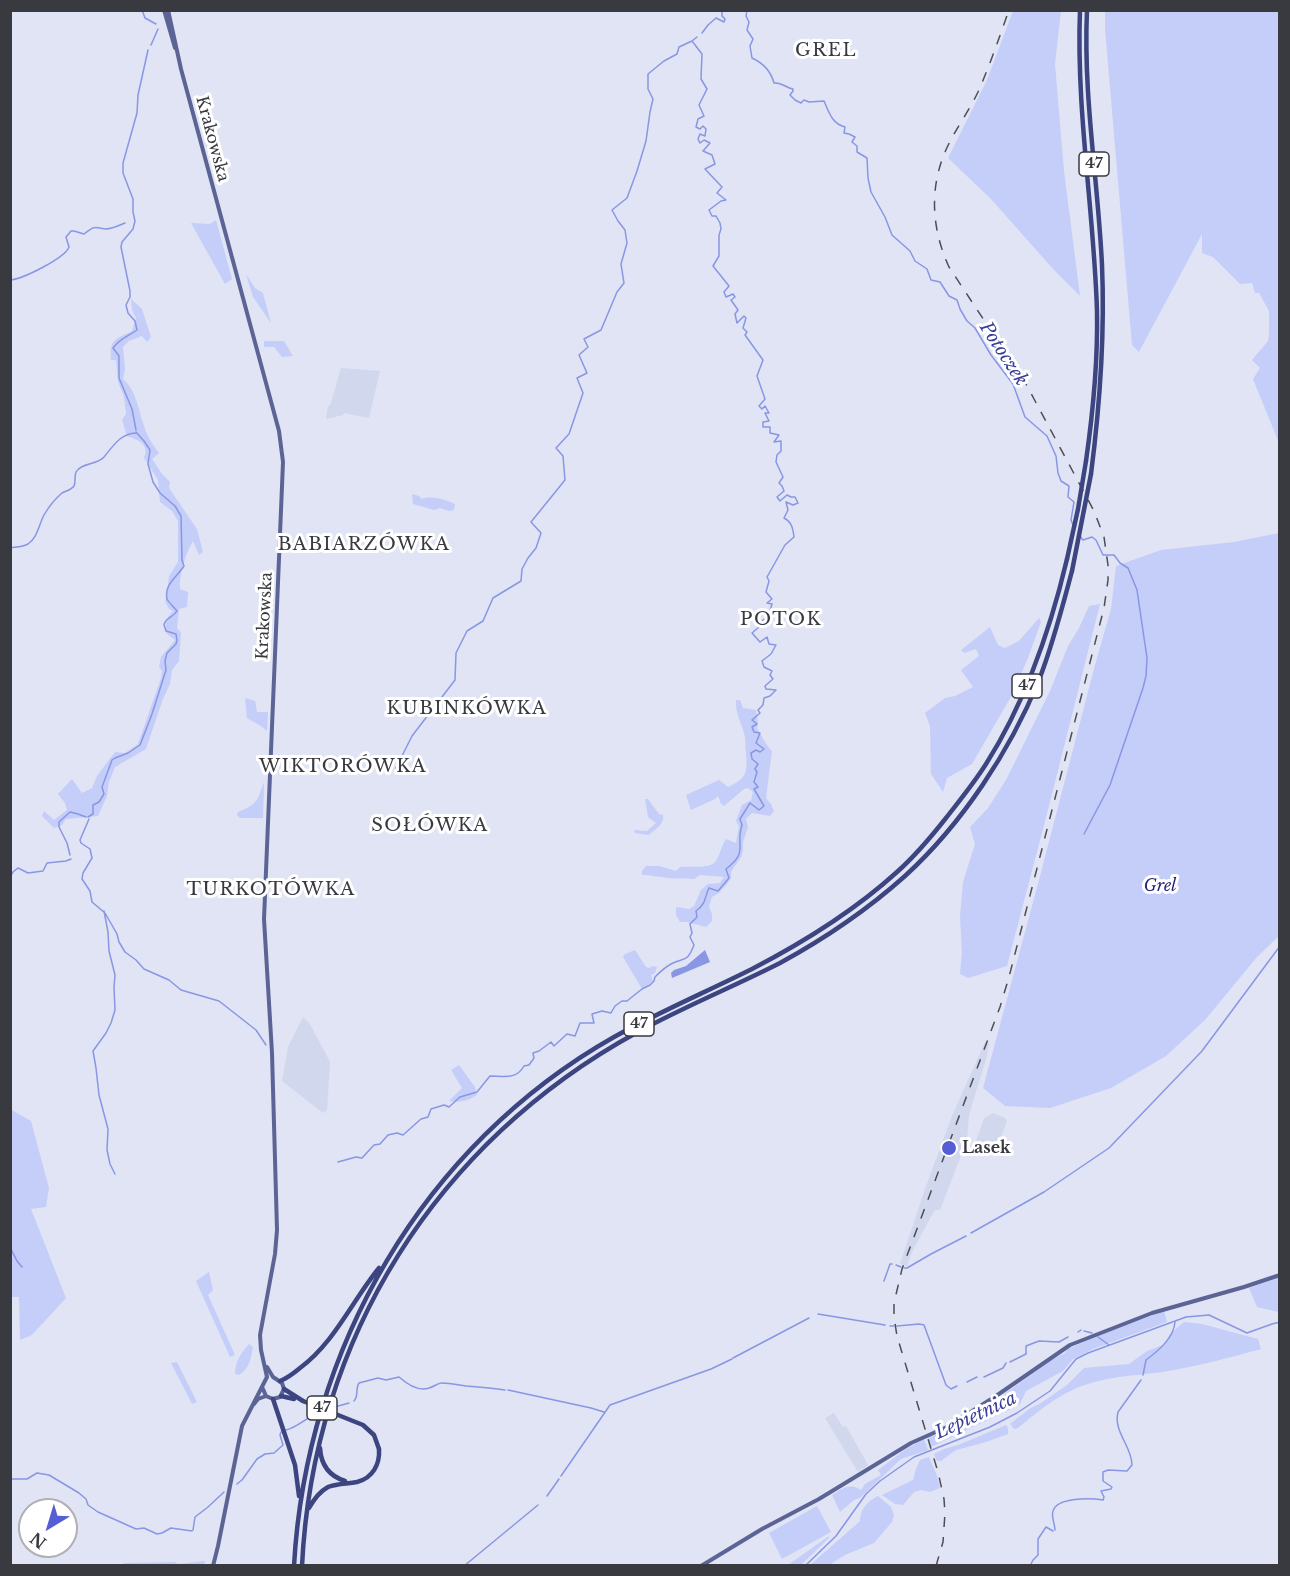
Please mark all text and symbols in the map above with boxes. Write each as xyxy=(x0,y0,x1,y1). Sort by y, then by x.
district label: GREL xyxy=(795,40,857,62)
street label: Krakowska xyxy=(191,94,233,184)
road number: 47 xyxy=(1079,152,1109,176)
water label: Potoczek xyxy=(974,318,1032,390)
district label: BABIARZÓWKA xyxy=(278,534,450,556)
street label: Krakowska xyxy=(253,572,277,660)
district label: POTOK xyxy=(740,609,822,631)
road number: 47 xyxy=(1012,674,1042,698)
district label: KUBINKÓWKA xyxy=(387,698,547,720)
district label: WIKTORÓWKA xyxy=(259,756,427,778)
district label: SOŁÓWKA xyxy=(371,815,489,837)
park label: Grel xyxy=(1144,876,1176,896)
district label: TURKOTÓWKA xyxy=(186,879,356,901)
road number: 47 xyxy=(624,1012,654,1036)
place label: Lasek xyxy=(962,1138,1011,1158)
marker: Lasek xyxy=(940,1139,958,1157)
water label: Lepietnica xyxy=(932,1388,1020,1444)
road number: 47 xyxy=(307,1396,337,1420)
north arrow xyxy=(18,1498,78,1558)
text: N xyxy=(26,1528,50,1553)

